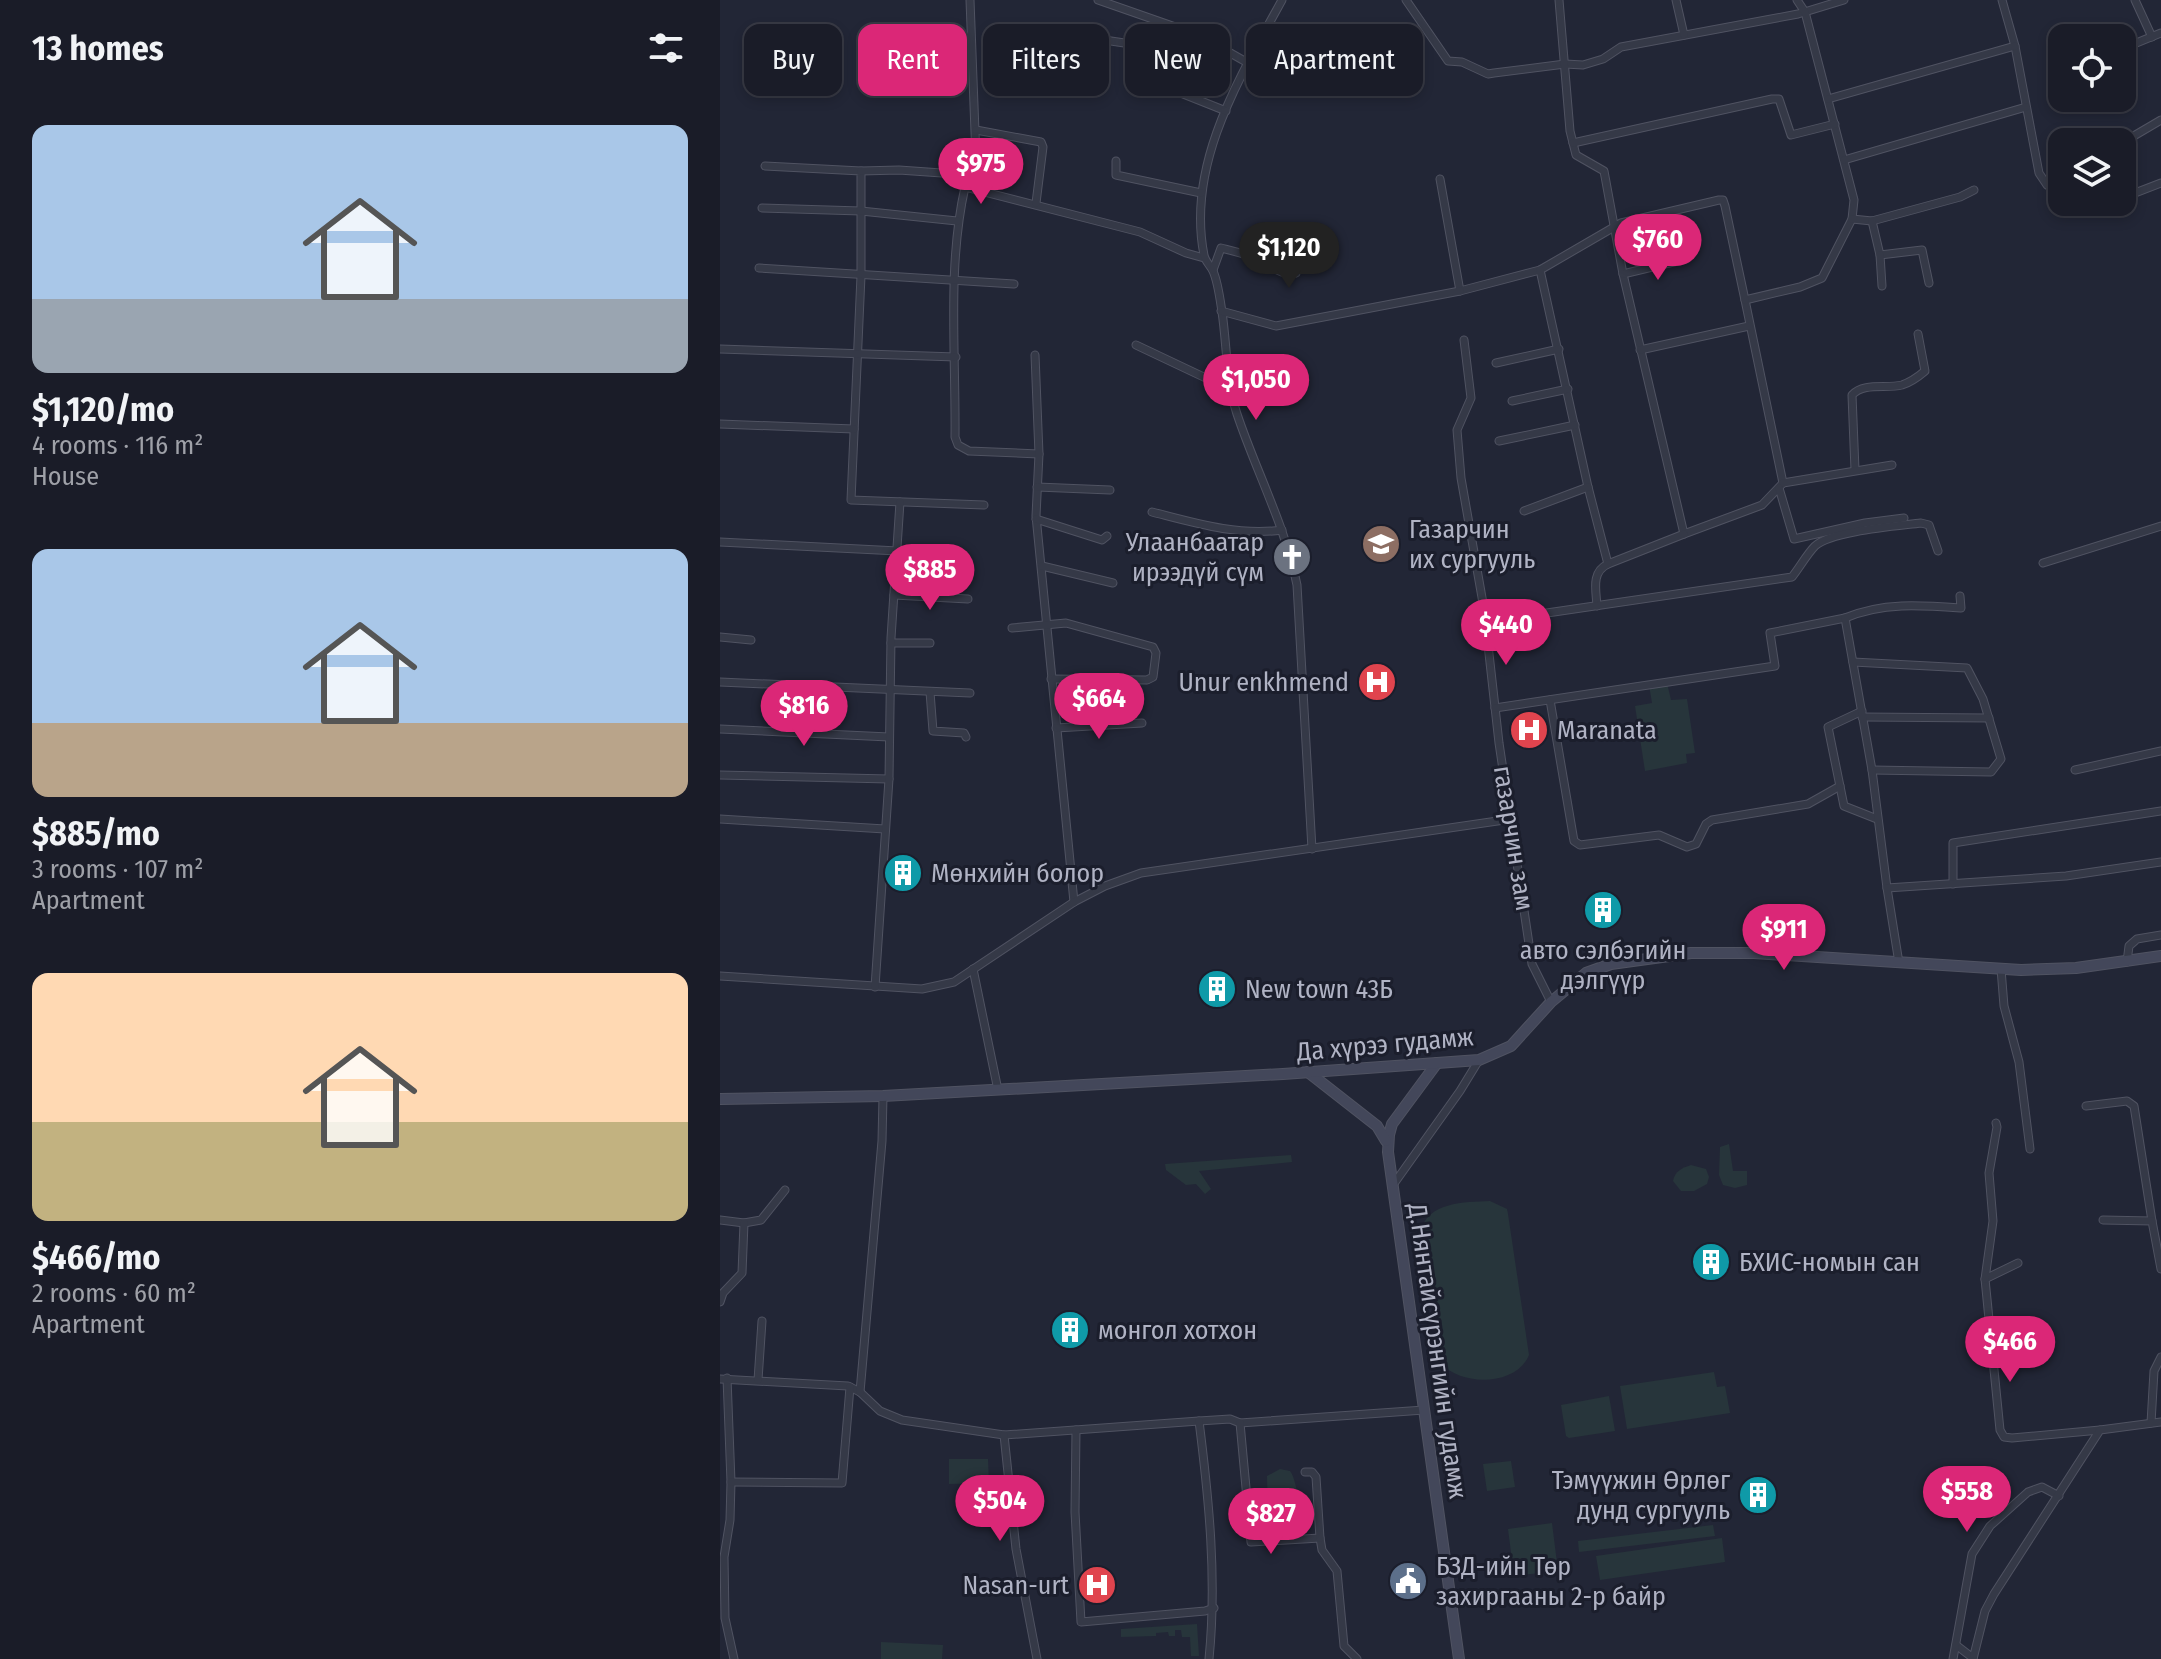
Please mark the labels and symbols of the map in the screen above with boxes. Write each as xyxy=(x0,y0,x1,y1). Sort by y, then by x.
pin: $975 xyxy=(934,138,1028,206)
pin: $760 xyxy=(1611,214,1705,282)
pin: $1,120 xyxy=(1224,222,1354,290)
pin: $1,050 xyxy=(1191,354,1321,422)
place label: Газарчин их сургууль xyxy=(1409,514,1535,575)
school or university icon: Газарчин их сургууль xyxy=(1360,523,1402,565)
place label: Улаанбаатар ирээдүй сүм xyxy=(1125,527,1264,588)
church icon: Улаанбаатар ирээдүй сүм xyxy=(1271,536,1313,578)
pin: $885 xyxy=(883,544,977,612)
pin: $440 xyxy=(1459,599,1553,667)
hospital icon: Unur enkhmend xyxy=(1356,661,1398,703)
place label: Unur enkhmend xyxy=(1178,667,1349,698)
pin: $664 xyxy=(1052,673,1146,741)
pin: $816 xyxy=(757,680,851,748)
hospital icon: Maranata xyxy=(1508,709,1550,751)
place label: Maranata xyxy=(1557,715,1657,746)
street label: газарчин зам xyxy=(1487,763,1540,913)
building icon: Мөнхийн болор xyxy=(882,852,924,894)
place label: Мөнхийн болор xyxy=(931,858,1104,889)
building icon: авто сэлбэгийн дэлгүүр xyxy=(1582,889,1624,931)
pin: $911 xyxy=(1737,904,1831,972)
place label: авто сэлбэгийн дэлгүүр xyxy=(1520,935,1686,996)
building icon: New town 43Б xyxy=(1196,968,1238,1010)
place label: New town 43Б xyxy=(1245,974,1393,1005)
street label: Да хүрээ гудамж xyxy=(1294,1021,1475,1068)
street label: Д.Нянтайсүрэнгийн гудамж xyxy=(1401,1201,1474,1501)
building icon: БХИС-номын сан xyxy=(1690,1241,1732,1283)
place label: БХИС-номын сан xyxy=(1739,1247,1920,1278)
building icon: монгол хотхон xyxy=(1049,1309,1091,1351)
place label: монгол хотхон xyxy=(1098,1315,1257,1346)
pin: $466 xyxy=(1963,1316,2057,1384)
place label: Тэмүүжин Өрлөг дунд сургууль xyxy=(1552,1465,1730,1526)
pin: $558 xyxy=(1920,1466,2014,1534)
building icon: Тэмүүжин Өрлөг дунд сургууль xyxy=(1737,1474,1779,1516)
pin: $504 xyxy=(953,1475,1047,1543)
pin: $827 xyxy=(1224,1488,1318,1556)
place label: БЗД-ийн Төр захиргааны 2-р байр xyxy=(1436,1551,1666,1612)
public building icon: БЗД-ийн Төр захиргааны 2-р байр xyxy=(1387,1560,1429,1602)
hospital icon: Nasan-urt xyxy=(1076,1564,1118,1606)
place label: Nasan-urt xyxy=(963,1570,1069,1601)

